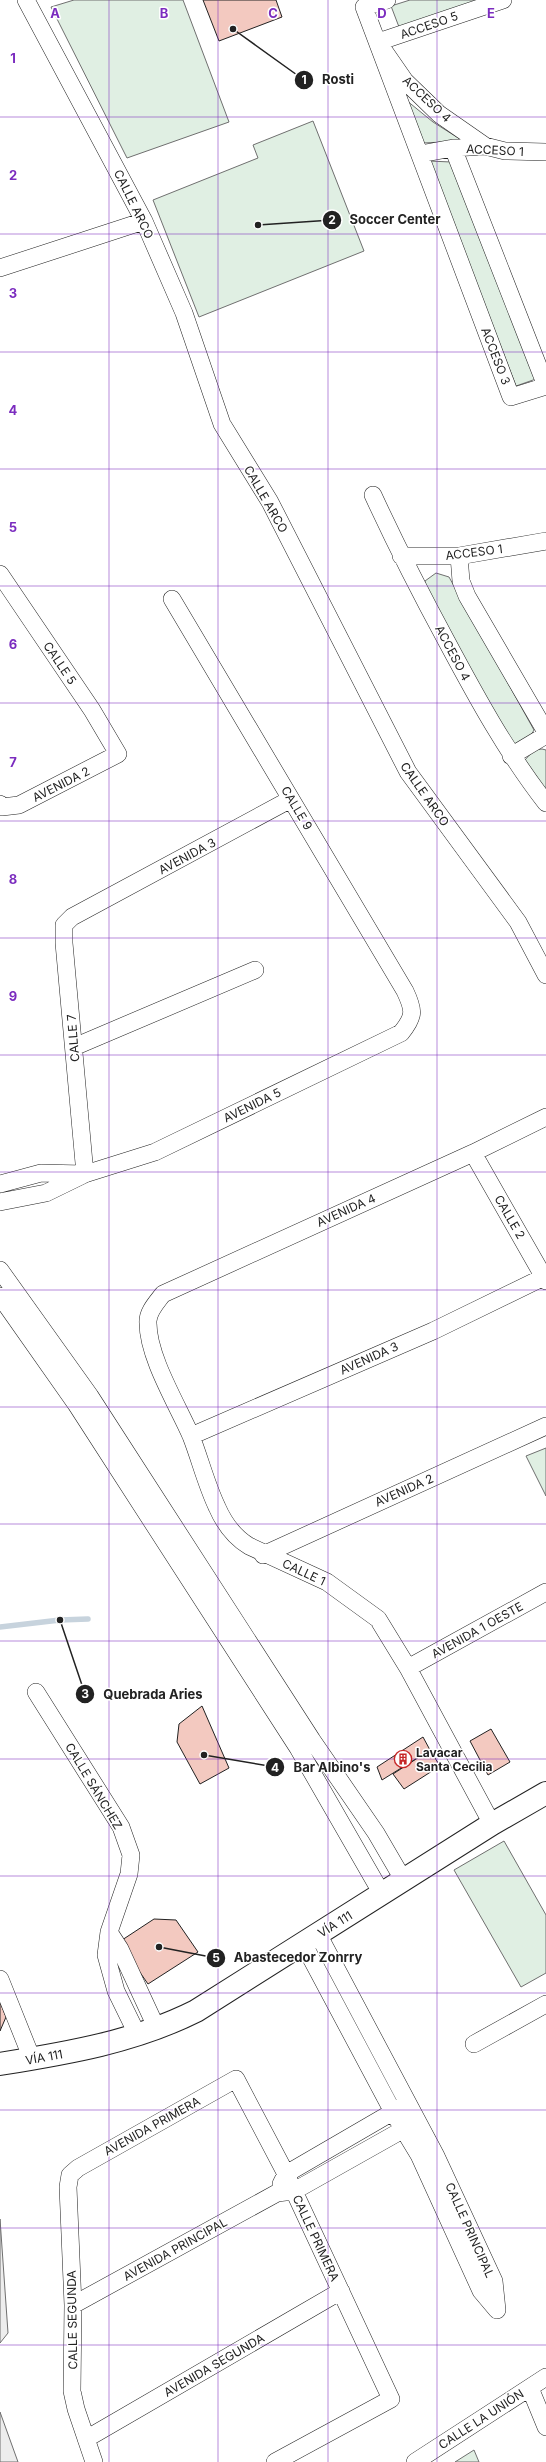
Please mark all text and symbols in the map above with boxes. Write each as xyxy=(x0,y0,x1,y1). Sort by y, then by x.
text: A xyxy=(50,5,60,21)
text: B xyxy=(160,5,169,21)
text: C xyxy=(268,5,278,21)
text: D xyxy=(377,5,387,21)
text: E xyxy=(487,5,495,21)
street label: ACCESO 5 xyxy=(398,8,460,42)
text: 1 xyxy=(10,50,16,66)
callout: Rosti xyxy=(294,67,362,92)
text: Rosti xyxy=(322,71,354,87)
text: 1 xyxy=(301,72,307,87)
street label: ACCESO 4 xyxy=(400,73,454,125)
street label: ACCESO 1 xyxy=(466,141,524,159)
text: 2 xyxy=(9,167,17,183)
street label: CALLE ARCO xyxy=(111,167,157,241)
callout: Soccer Center xyxy=(322,207,449,232)
text: Soccer Center xyxy=(349,211,441,227)
text: 2 xyxy=(328,212,336,227)
text: 3 xyxy=(9,285,17,301)
street label: ACCESO 3 xyxy=(478,325,514,387)
text: 4 xyxy=(9,402,18,418)
street label: CALLE ARCO xyxy=(241,463,291,535)
text: 5 xyxy=(9,519,17,535)
street label: ACCESO 1 xyxy=(444,541,504,563)
street label: ACCESO 4 xyxy=(432,623,474,683)
text: 6 xyxy=(9,636,17,652)
street label: CALLE 5 xyxy=(40,639,80,687)
text: 7 xyxy=(9,754,17,770)
street label: CALLE ARCO xyxy=(397,759,453,829)
street label: AVENIDA 2 xyxy=(30,763,92,805)
street label: CALLE 9 xyxy=(278,783,316,833)
street label: AVENIDA 3 xyxy=(156,835,218,877)
text: 8 xyxy=(9,871,17,887)
text: 9 xyxy=(9,988,17,1004)
street label: CALLE 7 xyxy=(63,1013,83,1062)
street label: AVENIDA 5 xyxy=(221,1085,283,1125)
street label: AVENIDA 4 xyxy=(314,1190,378,1230)
street label: CALLE 2 xyxy=(491,1192,529,1242)
street label: AVENIDA 3 xyxy=(337,1338,401,1378)
street label: AVENIDA 2 xyxy=(372,1470,436,1510)
street label: CALLE 1 xyxy=(280,1556,328,1588)
street label: AVENIDA 1 OESTE xyxy=(429,1599,525,1661)
callout: Quebrada Aries xyxy=(75,1681,210,1706)
text: 3 xyxy=(81,1686,89,1701)
text: Quebrada Aries xyxy=(103,1686,203,1702)
street label: CALLE SÁNCHEZ xyxy=(62,1740,126,1832)
place label: Lavacar Santa Cecilia xyxy=(416,1745,492,1774)
building icon: Lavacar Santa Cecilia xyxy=(393,1749,413,1769)
callout: Bar Albino's xyxy=(265,1755,378,1780)
text: Bar Albino's xyxy=(294,1759,370,1775)
text: 4 xyxy=(271,1760,279,1775)
street label: VÍA 111 xyxy=(315,1908,355,1940)
callout: Abastecedor Zonrry xyxy=(206,1945,370,1970)
text: Abastecedor Zonrry xyxy=(234,1949,362,1965)
text: 5 xyxy=(212,1950,220,1965)
street label: VÍA 111 xyxy=(24,2046,64,2068)
street label: AVENIDA PRIMERA xyxy=(101,2093,203,2159)
street label: CALLE PRINCIPAL xyxy=(442,2180,498,2280)
street label: CALLE PRIMERA xyxy=(289,2192,343,2284)
street label: AVENIDA PRINCIPAL xyxy=(120,2214,230,2284)
street label: CALLE SEGUNDA xyxy=(64,2270,80,2370)
street label: AVENIDA SEGUNDA xyxy=(161,2330,267,2400)
street label: CALLE LA UNIÓN xyxy=(435,2386,527,2452)

